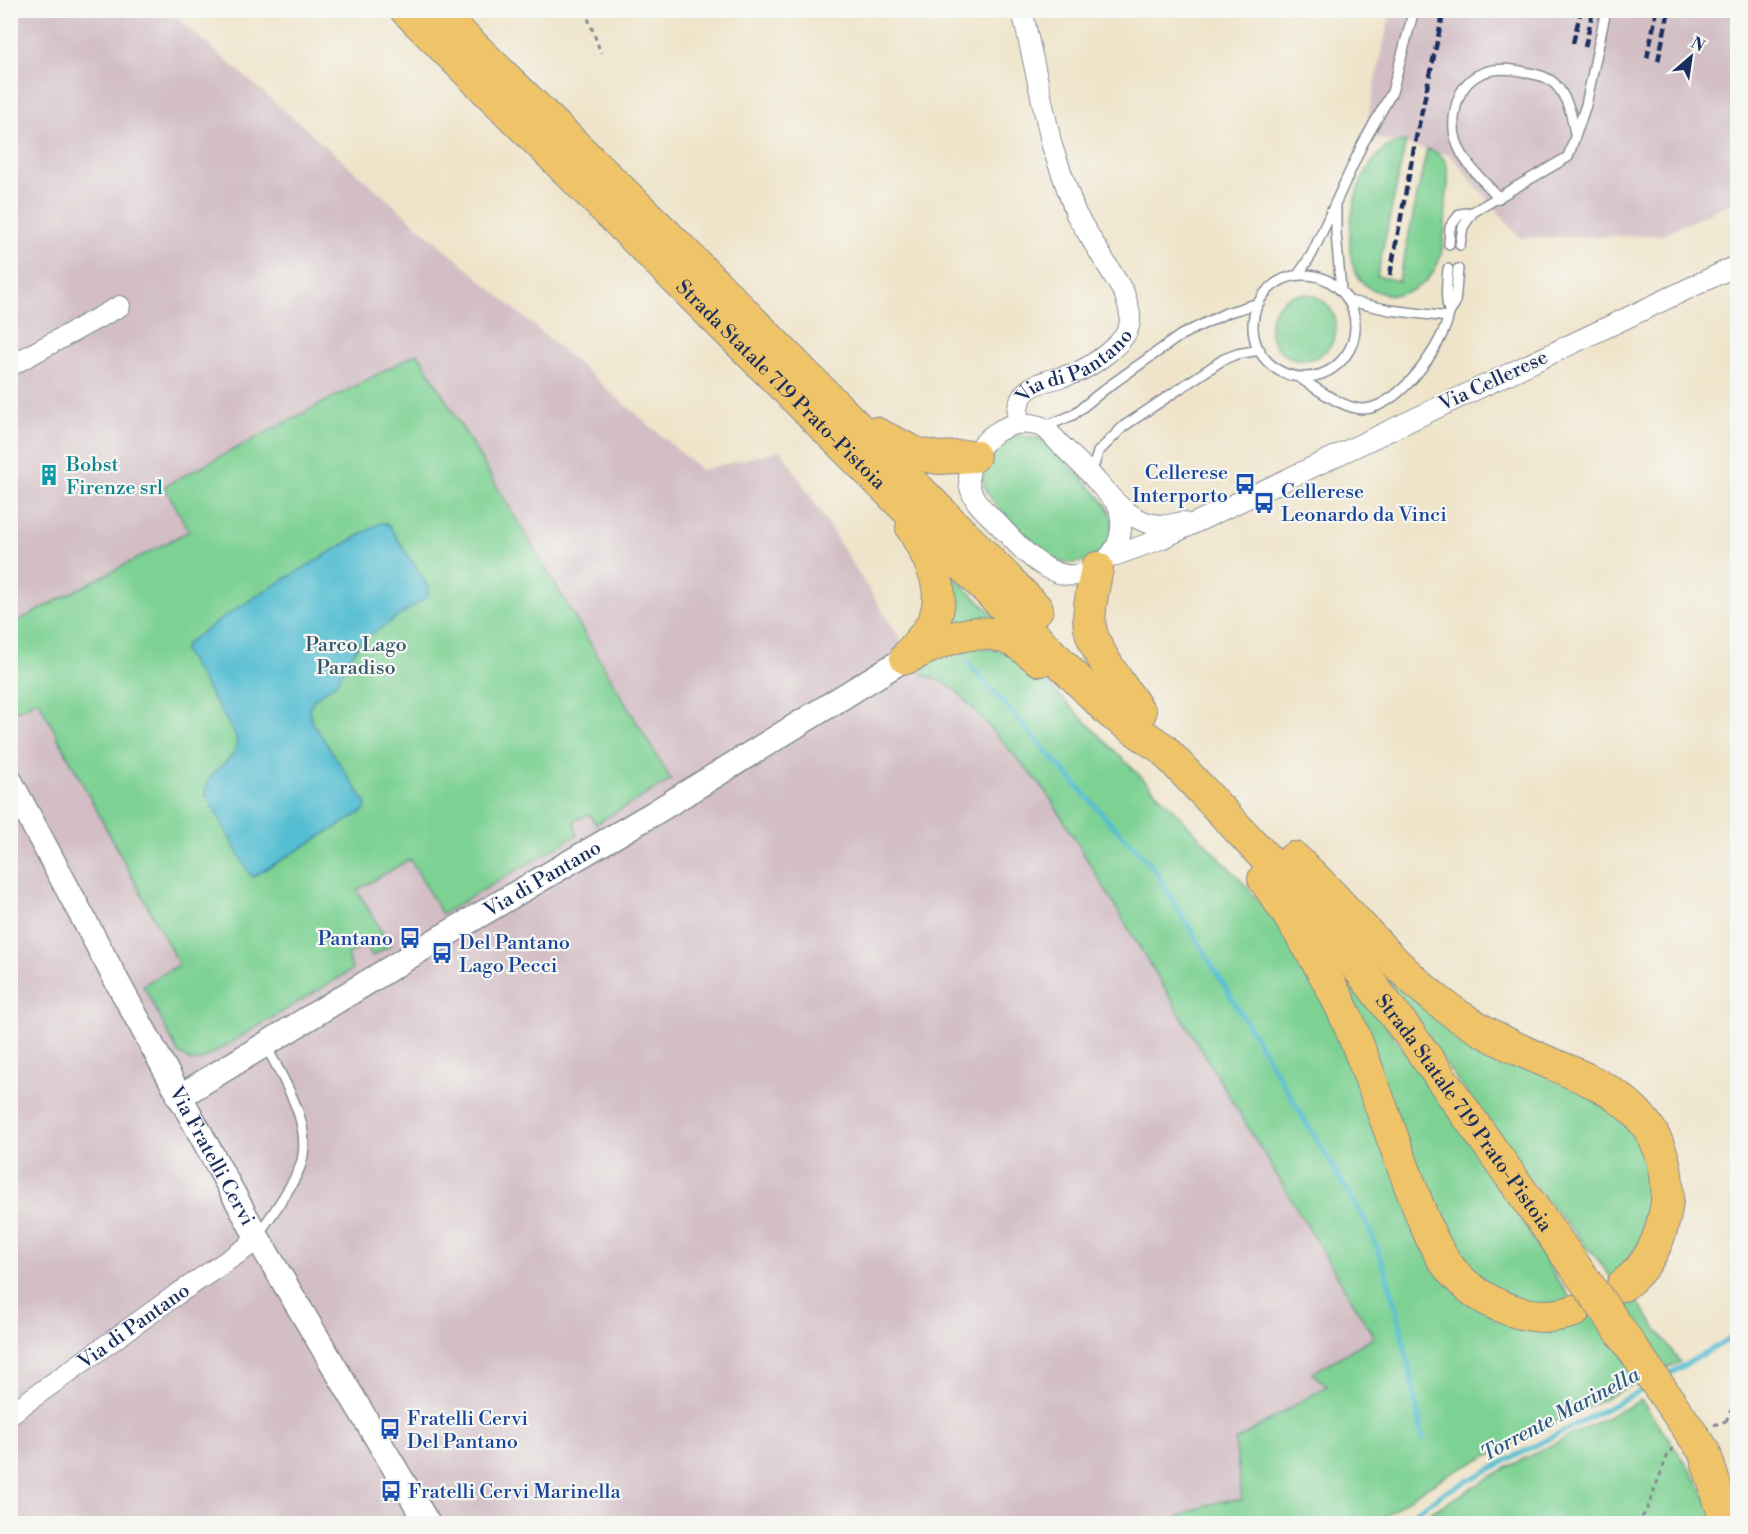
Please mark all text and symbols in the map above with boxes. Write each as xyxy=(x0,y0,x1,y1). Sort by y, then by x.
north arrow xyxy=(1661,27,1721,87)
text: N xyxy=(1687,33,1708,57)
street label: Strada Statale 719 Prato-Pistoia xyxy=(670,275,891,496)
street label: Via di Pantano xyxy=(1010,325,1139,409)
street label: Via Cellerese xyxy=(1434,345,1552,418)
place label: Bobst Firenze srl xyxy=(65,453,163,501)
place label: Cellerese Interporto xyxy=(1132,461,1228,509)
building icon: Bobst Firenze srl xyxy=(37,463,61,487)
bus stop icon: Cellerese Interporto xyxy=(1233,472,1257,496)
place label: Cellerese Leonardo da Vinci xyxy=(1281,480,1447,528)
bus stop icon: Cellerese Leonardo da Vinci xyxy=(1252,491,1276,515)
park label: Parco Lago Paradiso xyxy=(305,633,407,681)
street label: Via di Pantano xyxy=(479,836,606,924)
bus stop icon: Pantano xyxy=(398,926,422,950)
place label: Pantano xyxy=(318,927,393,952)
place label: Del Pantano Lago Pecci xyxy=(459,931,570,979)
bus stop icon: Del Pantano Lago Pecci xyxy=(430,941,454,965)
street label: Strada Statale 719 Prato-Pistoia xyxy=(1369,990,1558,1238)
street label: Via Fratelli Cervi xyxy=(162,1082,260,1231)
street label: Via di Pantano xyxy=(73,1278,195,1376)
water label: Torrente Marinella xyxy=(1477,1362,1645,1468)
place label: Fratelli Cervi Del Pantano xyxy=(407,1407,528,1455)
bus stop icon: Fratelli Cervi Del Pantano xyxy=(378,1417,402,1441)
bus stop icon: Fratelli Cervi Marinella xyxy=(379,1479,403,1503)
place label: Fratelli Cervi Marinella xyxy=(408,1480,621,1505)

